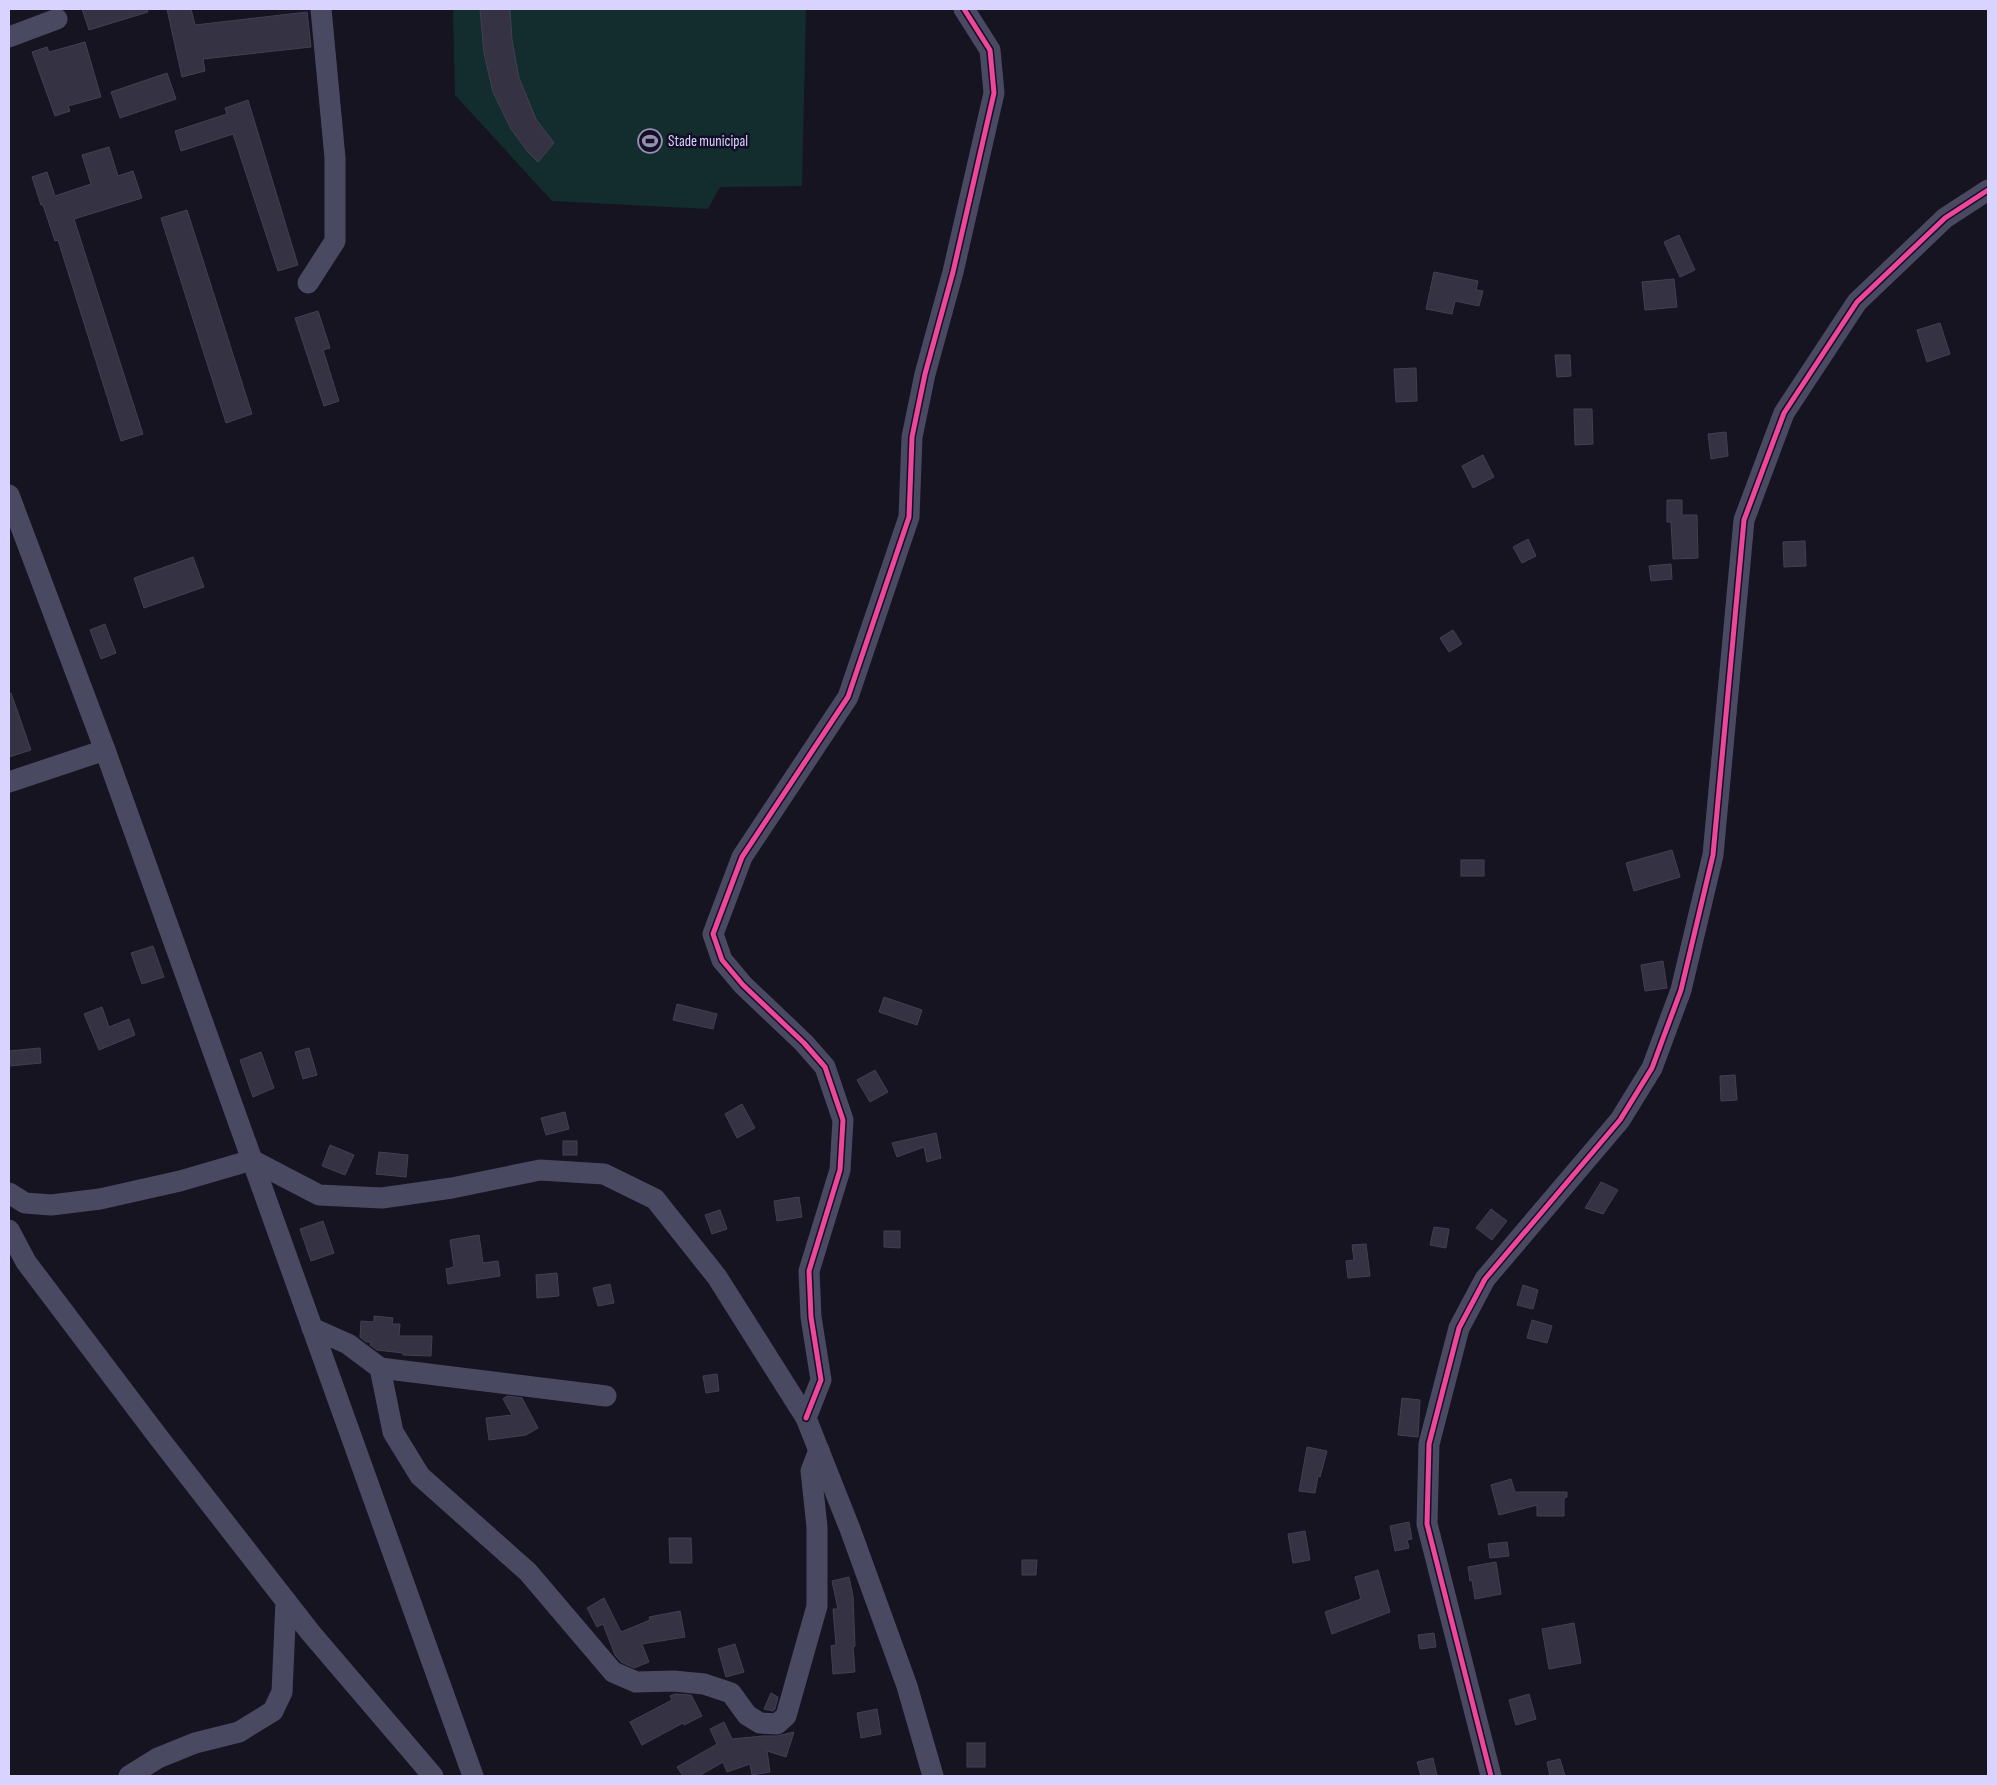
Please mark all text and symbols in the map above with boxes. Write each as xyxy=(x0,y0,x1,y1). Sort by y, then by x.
sports icon: Stade municipal xyxy=(637,128,663,154)
place label: Stade municipal xyxy=(668,132,748,151)

